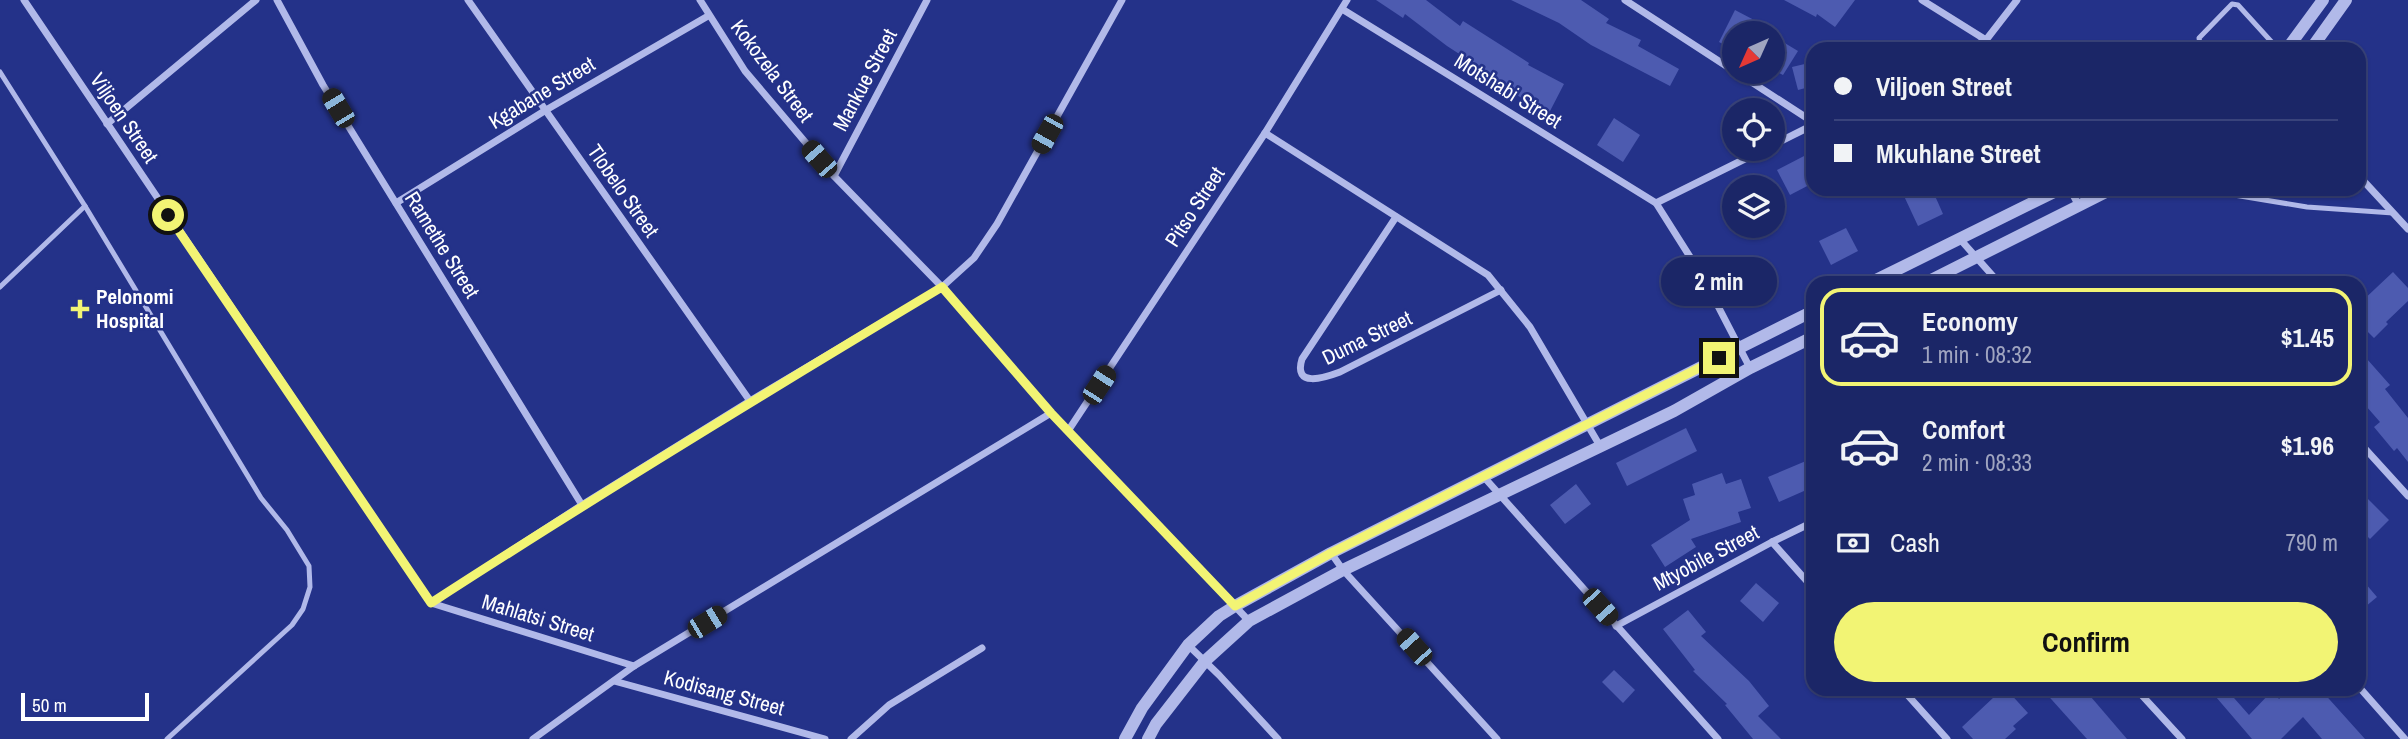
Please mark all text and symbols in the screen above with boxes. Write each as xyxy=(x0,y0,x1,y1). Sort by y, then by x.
street label: Kokozela Street xyxy=(724,13,821,128)
north arrow xyxy=(1722,21,1785,84)
map controls xyxy=(1722,21,1785,238)
street label: Mankue Street xyxy=(825,23,904,136)
street label: Motshabi Street xyxy=(1449,46,1568,135)
street label: Kgabane Street xyxy=(483,49,601,136)
street label: Viljoen Street xyxy=(84,67,165,169)
text: Viljoen Street xyxy=(1876,69,2012,104)
car xyxy=(319,85,358,131)
button: locate xyxy=(1722,98,1785,161)
car xyxy=(1028,111,1067,157)
car xyxy=(798,136,841,182)
text: Mkuhlane Street xyxy=(1876,136,2041,171)
street label: Tlobelo Street xyxy=(581,138,666,243)
street label: Pitso Street xyxy=(1158,161,1231,252)
button: layers xyxy=(1722,175,1785,238)
street label: Ramethe Street xyxy=(398,186,487,304)
route start xyxy=(152,199,184,231)
callout: 2 min xyxy=(1661,256,1777,306)
text: 2 min xyxy=(1694,266,1744,297)
place label: Pelonomi Hospital xyxy=(96,282,174,335)
marker: Pelonomi Hospital xyxy=(70,299,90,319)
street label: Duma Street xyxy=(1317,303,1417,372)
text: Economy xyxy=(1922,304,2018,339)
icon: car xyxy=(1838,306,1901,369)
text: $1.45 xyxy=(2281,320,2334,355)
text: 1 min · 08:32 xyxy=(1922,339,2032,370)
route end xyxy=(1703,342,1735,374)
car xyxy=(1079,362,1120,408)
text: Comfort xyxy=(1922,412,2005,447)
icon: car xyxy=(1838,414,1901,477)
text: $1.96 xyxy=(2281,428,2334,463)
text: 2 min · 08:33 xyxy=(1922,447,2032,478)
street label: Mtyobile Street xyxy=(1648,517,1764,598)
icon: cash xyxy=(1834,524,1872,562)
text: Cash xyxy=(1890,525,1940,560)
text: 790 m xyxy=(2286,527,2338,558)
car xyxy=(1579,584,1622,630)
street label: Mahlatsi Street xyxy=(479,587,598,648)
car xyxy=(684,602,731,642)
button: Confirm xyxy=(1834,602,2338,682)
car xyxy=(1393,624,1436,670)
street label: Kodisang Street xyxy=(661,663,788,723)
scale bar xyxy=(21,690,149,722)
text: 50 m xyxy=(32,692,67,718)

